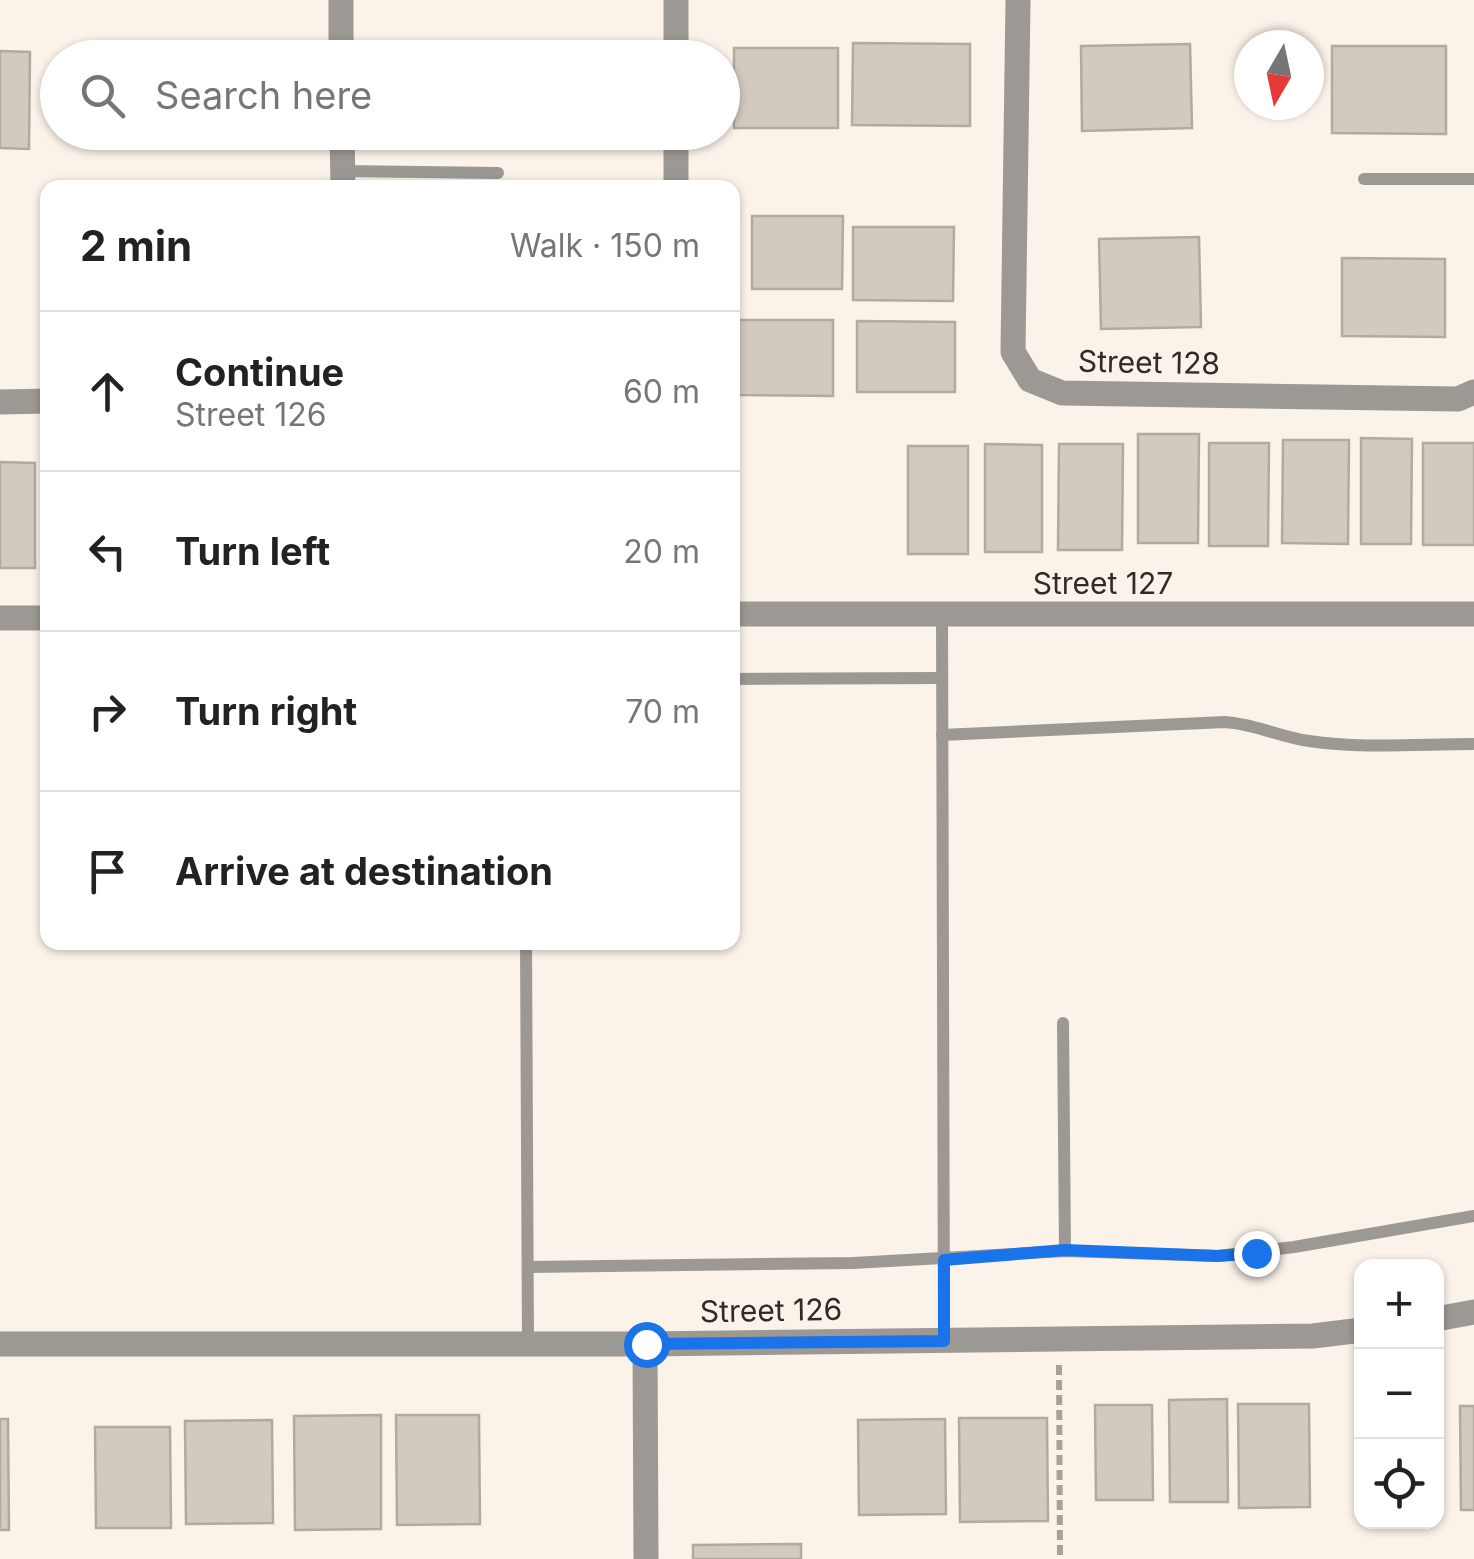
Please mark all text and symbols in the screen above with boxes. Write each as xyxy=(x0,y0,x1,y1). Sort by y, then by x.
north arrow xyxy=(1234,30,1324,120)
search box xyxy=(40,40,740,150)
icon: search xyxy=(75,68,130,123)
text: Search here xyxy=(155,72,372,118)
text: 2 min xyxy=(80,220,192,271)
text: Walk · 150 m xyxy=(510,226,700,265)
street label: Street 128 xyxy=(1078,343,1220,381)
text: Continue xyxy=(175,349,344,395)
icon: ahead xyxy=(80,364,135,419)
text: 60 m xyxy=(623,372,700,411)
text: Street 126 xyxy=(175,395,327,434)
icon: left xyxy=(80,524,135,579)
text: Turn left xyxy=(175,528,330,574)
text: 20 m xyxy=(623,532,700,571)
street label: Street 127 xyxy=(1033,565,1173,601)
icon: right xyxy=(80,684,135,739)
text: Turn right xyxy=(175,688,357,734)
text: 70 m xyxy=(625,692,700,731)
icon: arrive xyxy=(80,844,135,899)
text: Arrive at destination xyxy=(175,848,553,894)
route end xyxy=(1234,1231,1280,1277)
map controls xyxy=(1354,1259,1444,1529)
button: + xyxy=(1354,1259,1444,1349)
street label: Street 126 xyxy=(700,1291,842,1329)
route start xyxy=(624,1322,670,1368)
button: − xyxy=(1354,1349,1444,1439)
button: locate xyxy=(1354,1439,1444,1529)

